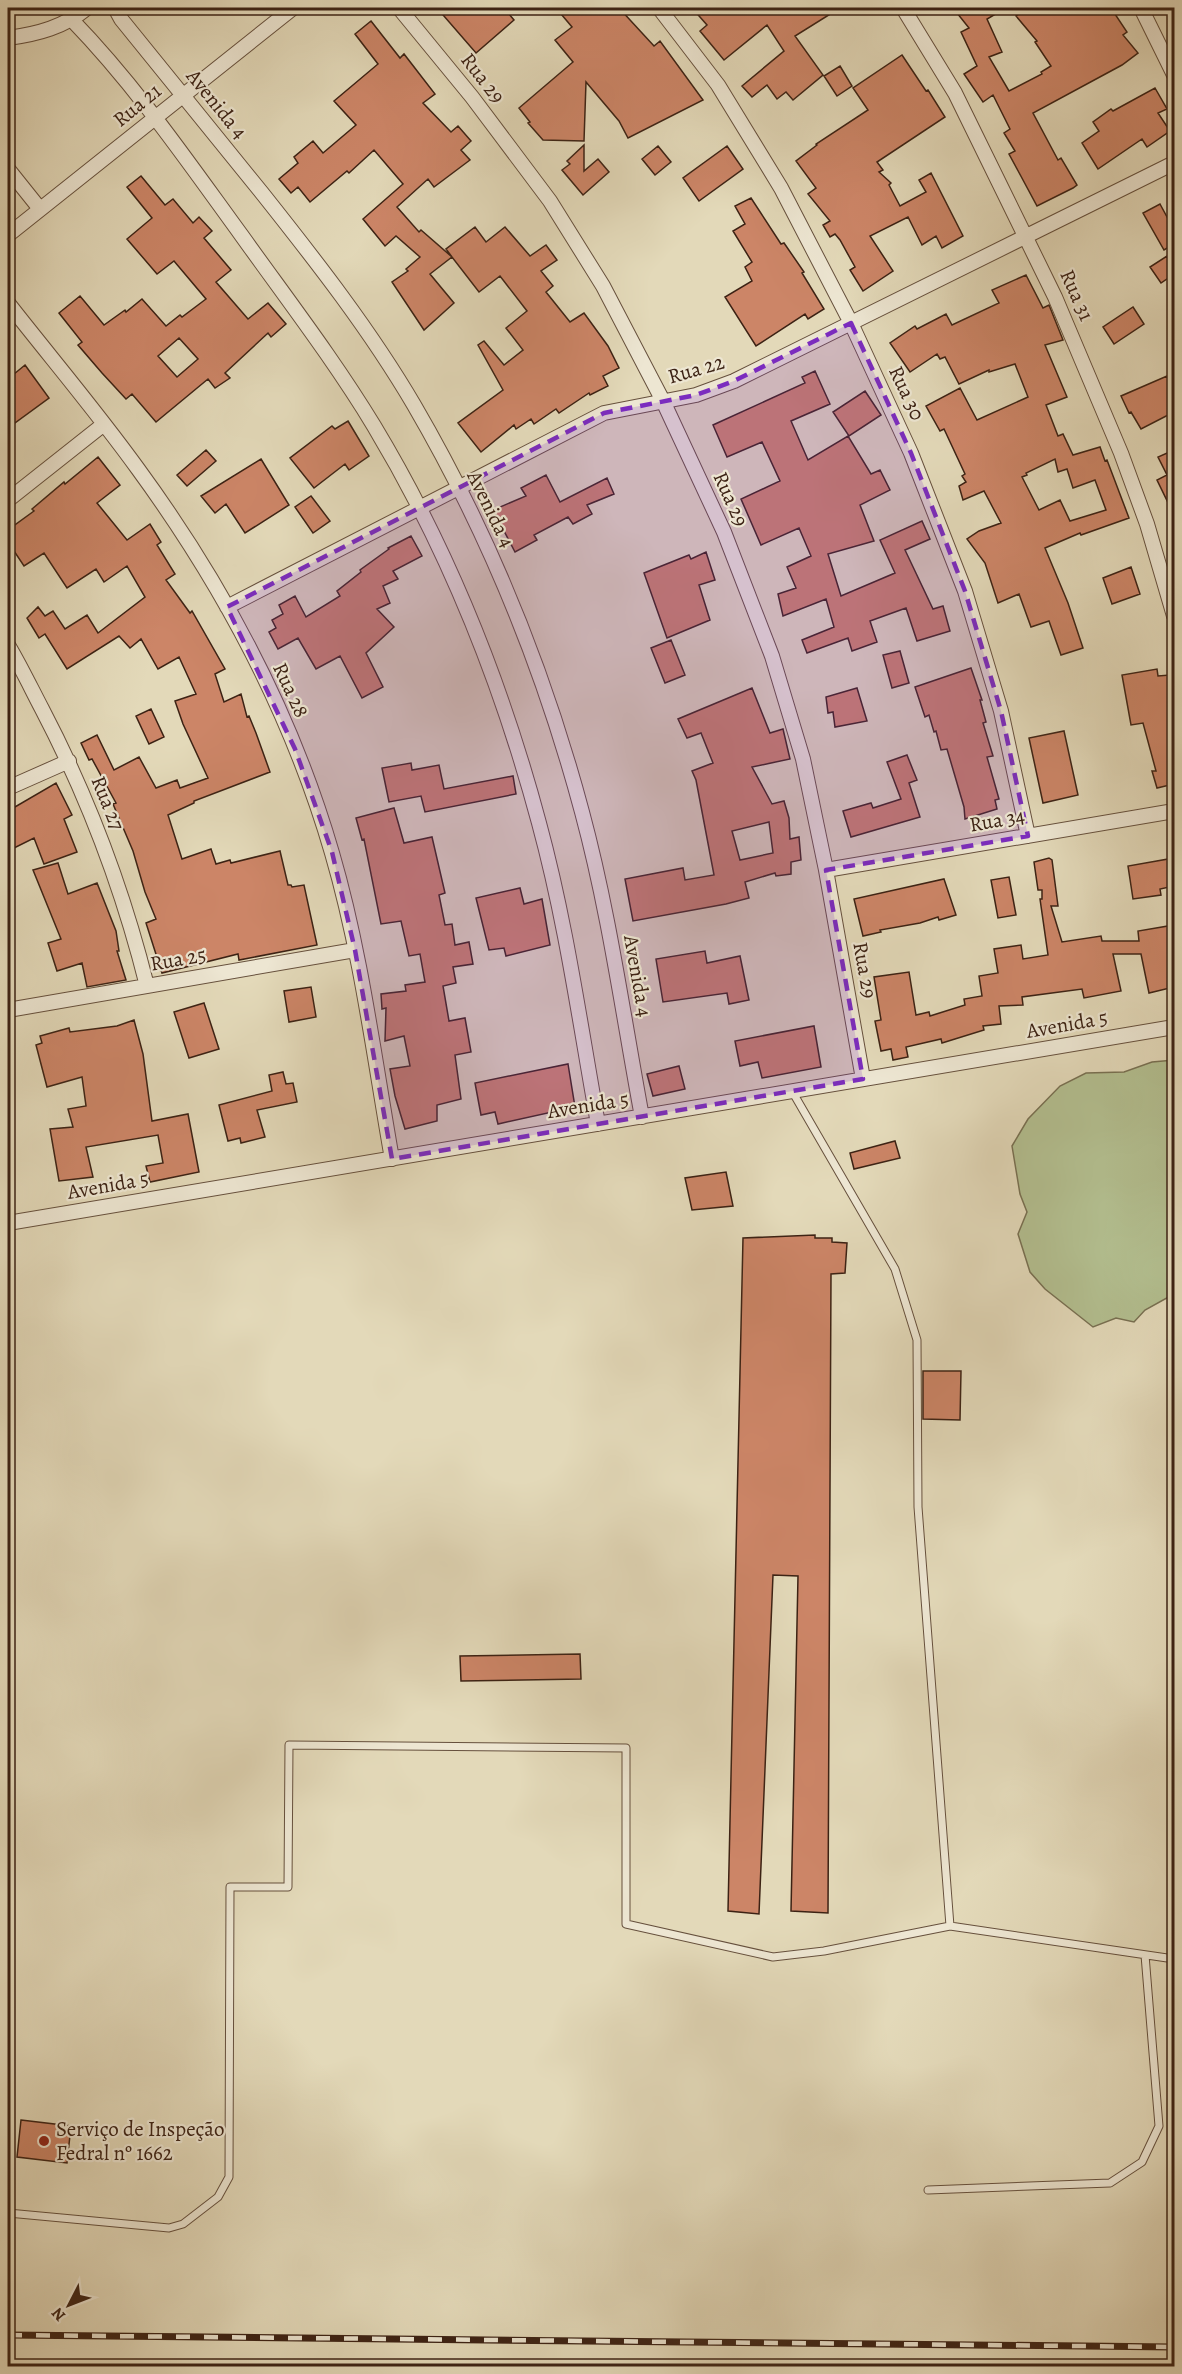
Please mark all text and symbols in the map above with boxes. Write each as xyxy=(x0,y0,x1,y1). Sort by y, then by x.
street label: Rua 29 xyxy=(454,47,512,109)
street label: Avenida 4 xyxy=(180,62,254,145)
street label: Rua 21 xyxy=(107,77,167,133)
street label: Rua 31 xyxy=(1053,265,1101,325)
street label: Rua 22 xyxy=(665,348,727,390)
street label: Rua 30 xyxy=(882,361,932,425)
street label: Avenida 4 xyxy=(460,465,522,552)
street label: Rua 29 xyxy=(707,467,755,531)
street label: Rua 28 xyxy=(266,658,316,722)
street label: Rua 27 xyxy=(84,772,132,835)
street label: Rua 34 xyxy=(967,801,1027,839)
street label: Avenida 4 xyxy=(617,932,659,1019)
street label: Rua 29 xyxy=(846,939,884,1001)
street label: Rua 25 xyxy=(148,940,208,978)
street label: Avenida 5 xyxy=(1023,1003,1110,1045)
street label: Avenida 5 xyxy=(544,1085,631,1125)
street label: Avenida 5 xyxy=(64,1164,151,1206)
place label: Serviço de Inspeção Fedral nº 1662 xyxy=(56,2115,225,2167)
marker: Serviço de Inspeção Fedral nº 1662 xyxy=(37,2134,51,2148)
north arrow xyxy=(39,2275,99,2335)
text: N xyxy=(46,2302,71,2326)

